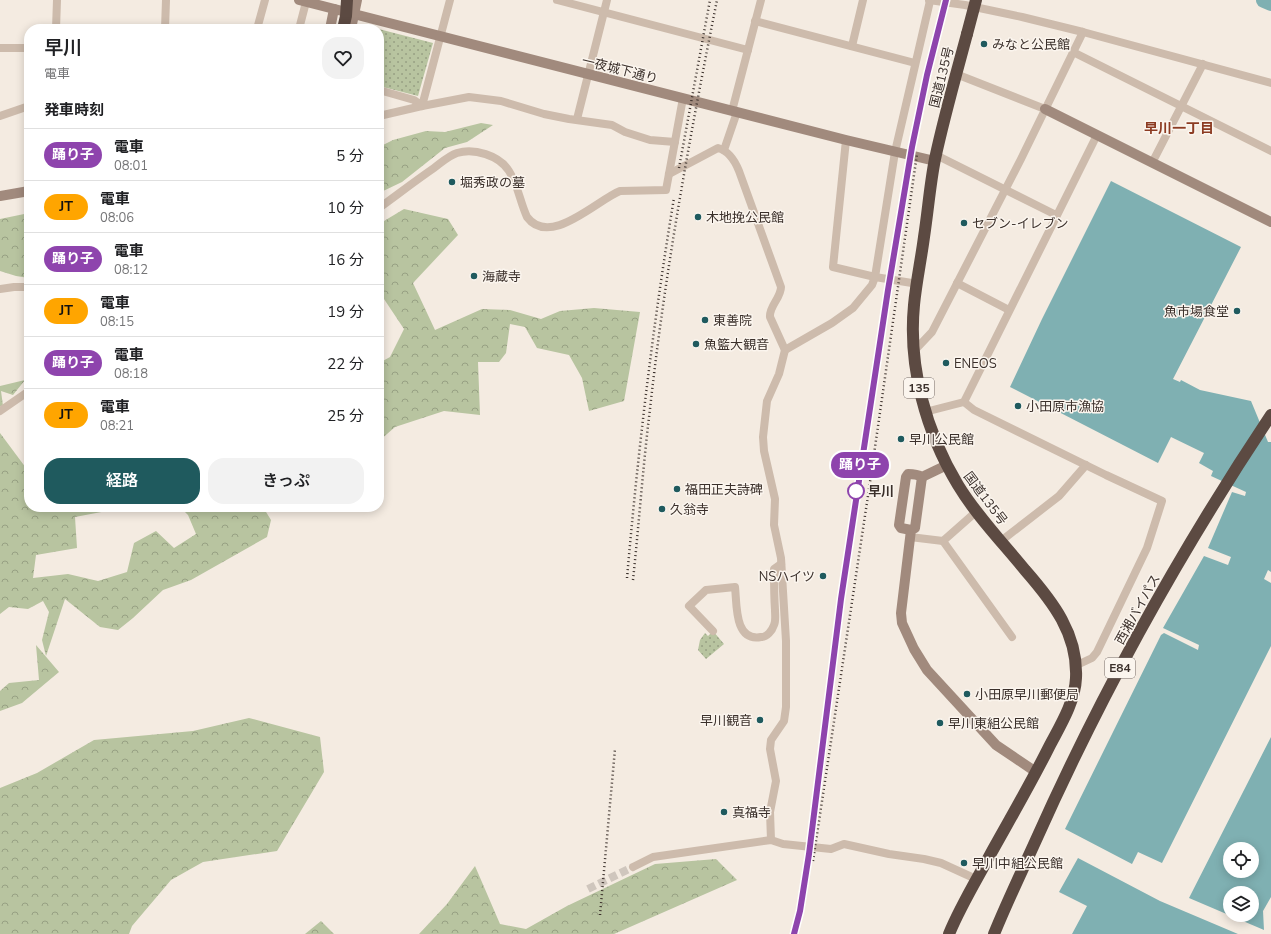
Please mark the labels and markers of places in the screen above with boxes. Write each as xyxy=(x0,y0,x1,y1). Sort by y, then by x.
place label: みなと公民館 xyxy=(992,36,1070,54)
marker: みなと公民館 xyxy=(979,39,989,49)
place label: 堀秀政の墓 xyxy=(460,174,525,192)
marker: 堀秀政の墓 xyxy=(447,177,457,187)
place label: 木地挽公民館 xyxy=(706,209,784,227)
marker: 木地挽公民館 xyxy=(693,212,703,222)
place label: セブン-イレブン xyxy=(972,215,1069,233)
marker: セブン-イレブン xyxy=(959,218,969,228)
place label: 海蔵寺 xyxy=(482,268,521,286)
marker: 海蔵寺 xyxy=(469,271,479,281)
place label: 魚市場食堂 xyxy=(1164,303,1229,321)
marker: 魚市場食堂 xyxy=(1232,306,1242,316)
place label: 東善院 xyxy=(713,312,752,330)
marker: 東善院 xyxy=(700,315,710,325)
place label: 魚籃大観音 xyxy=(704,336,769,354)
marker: 魚籃大観音 xyxy=(691,339,701,349)
place label: ENEOS xyxy=(954,355,997,373)
marker: ENEOS xyxy=(941,358,951,368)
place label: 小田原市漁協 xyxy=(1026,398,1104,416)
marker: 小田原市漁協 xyxy=(1013,401,1023,411)
place label: 早川公民館 xyxy=(909,431,974,449)
marker: 早川公民館 xyxy=(896,434,906,444)
place label: 福田正夫詩碑 xyxy=(685,481,763,499)
marker: 早川 xyxy=(847,482,865,500)
place label: 早川 xyxy=(868,483,894,501)
marker: 福田正夫詩碑 xyxy=(672,484,682,494)
place label: 久翁寺 xyxy=(670,501,709,519)
marker: 久翁寺 xyxy=(657,504,667,514)
place label: NSハイツ xyxy=(759,568,815,586)
marker: NSハイツ xyxy=(818,571,828,581)
place label: 小田原早川郵便局 xyxy=(975,686,1079,704)
marker: 小田原早川郵便局 xyxy=(962,689,972,699)
place label: 早川観音 xyxy=(700,712,752,730)
marker: 早川観音 xyxy=(755,715,765,725)
place label: 早川東組公民館 xyxy=(948,715,1039,733)
marker: 早川東組公民館 xyxy=(935,718,945,728)
place label: 真福寺 xyxy=(732,804,771,822)
marker: 真福寺 xyxy=(719,807,729,817)
place label: 早川中組公民館 xyxy=(972,855,1063,873)
marker: 早川中組公民館 xyxy=(959,858,969,868)

